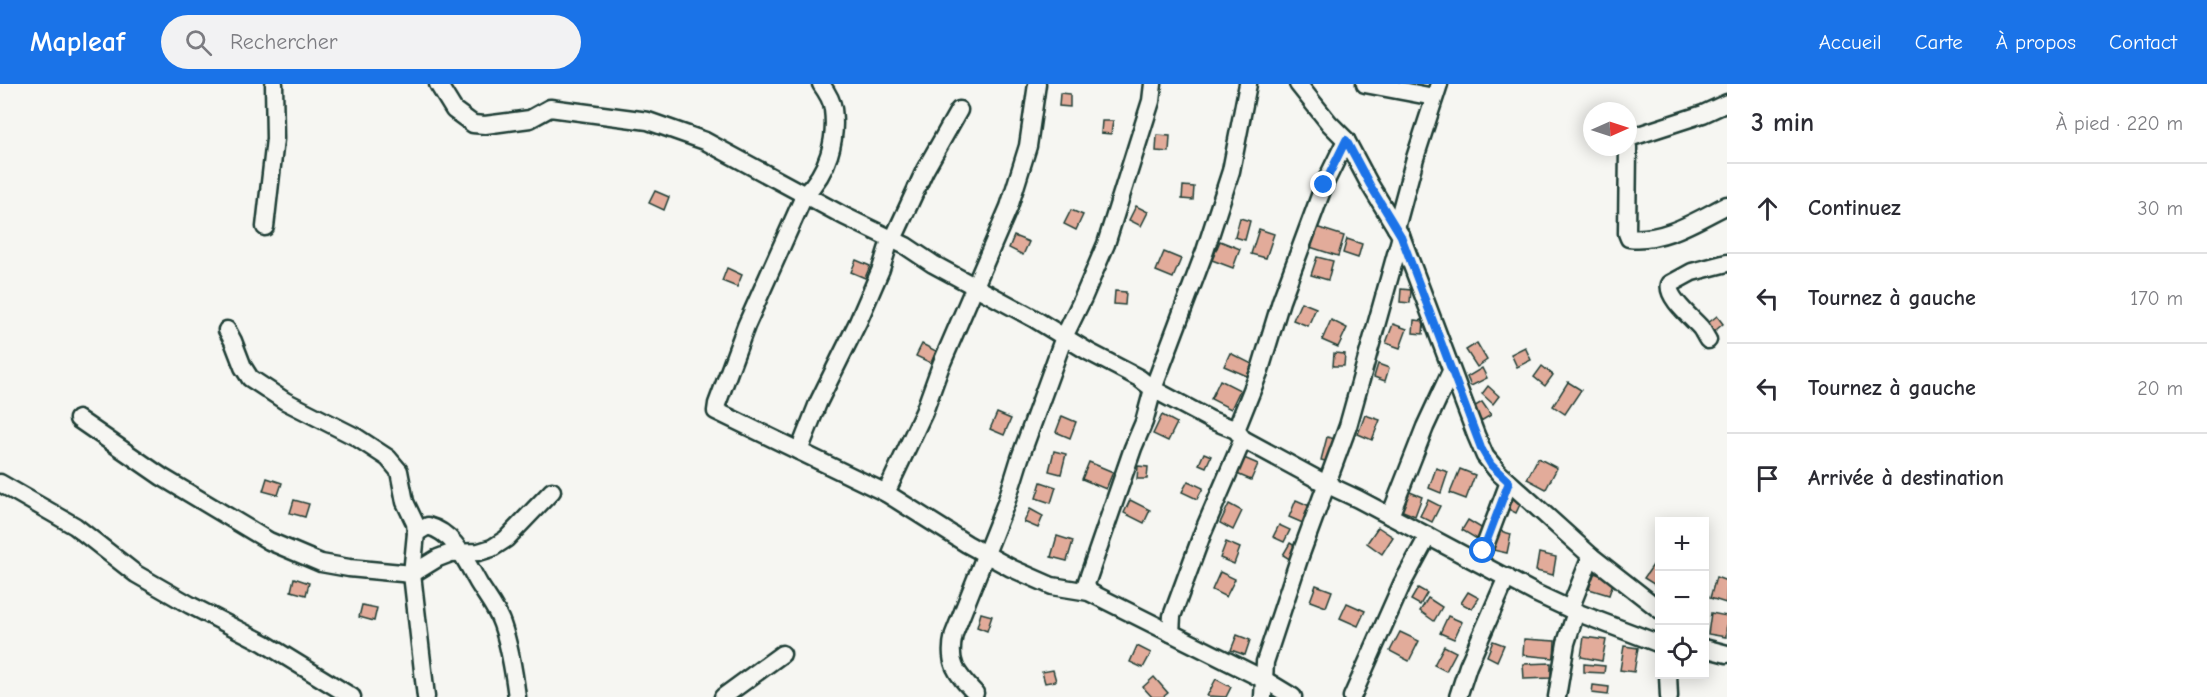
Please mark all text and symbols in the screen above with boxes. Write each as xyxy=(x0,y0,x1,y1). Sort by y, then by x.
search box xyxy=(161,15,581,69)
text: Mapleaf xyxy=(30,26,125,58)
icon: search xyxy=(182,26,215,59)
text: Rechercher xyxy=(230,29,337,55)
text: Accueil xyxy=(1819,30,1882,54)
text: Carte xyxy=(1915,30,1963,54)
text: À propos xyxy=(1996,30,2076,54)
text: Contact xyxy=(2109,30,2177,54)
north arrow xyxy=(1583,102,1637,156)
text: 3 min xyxy=(1751,108,1814,138)
text: À pied · 220 m xyxy=(2056,112,2183,135)
route end xyxy=(1310,171,1336,197)
icon: ahead xyxy=(1751,192,1784,225)
text: Continuez xyxy=(1808,195,1901,221)
text: 30 m xyxy=(2137,197,2183,220)
icon: left xyxy=(1751,282,1784,315)
text: Tournez à gauche xyxy=(1808,285,1976,311)
text: 170 m xyxy=(2130,287,2183,310)
icon: left xyxy=(1751,372,1784,405)
text: Tournez à gauche xyxy=(1808,375,1976,401)
text: 20 m xyxy=(2137,377,2183,400)
icon: arrive xyxy=(1751,462,1784,495)
text: Arrivée à destination xyxy=(1808,465,2004,491)
map controls xyxy=(1655,517,1709,679)
button: + xyxy=(1655,517,1709,571)
route start xyxy=(1469,537,1495,563)
button: − xyxy=(1655,571,1709,625)
button: locate xyxy=(1655,625,1709,679)

